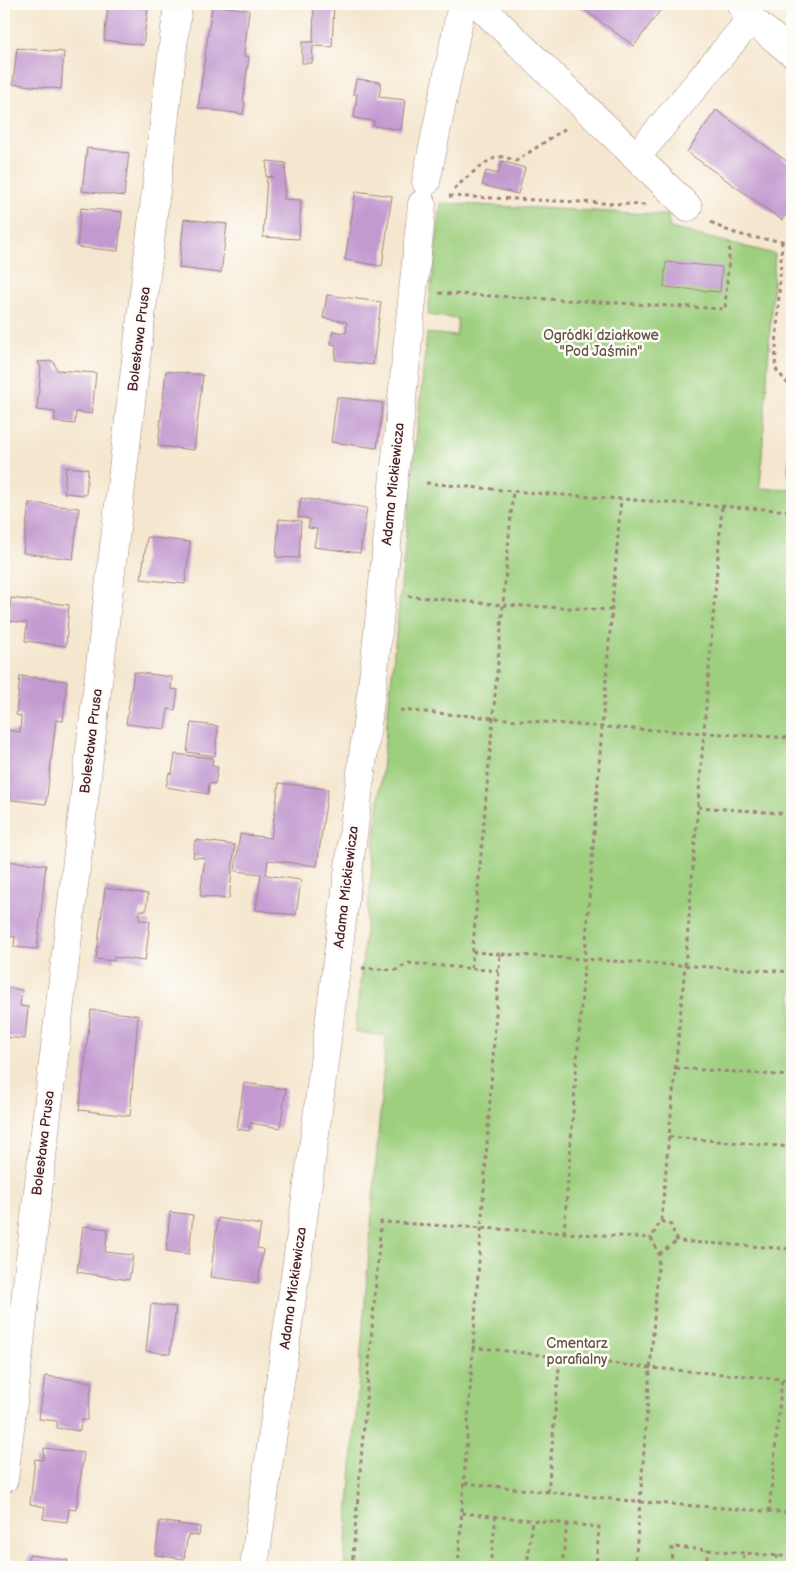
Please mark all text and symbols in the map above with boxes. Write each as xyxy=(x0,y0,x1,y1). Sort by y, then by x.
street label: Bolesława Prusa xyxy=(124,286,154,392)
park label: Ogródki działkowe "Pod Jaśmin" xyxy=(543,327,659,360)
street label: Adama Mickiewicza xyxy=(378,422,408,546)
street label: Bolesława Prusa xyxy=(76,688,106,794)
street label: Adama Mickiewicza xyxy=(330,825,362,949)
street label: Bolesława Prusa xyxy=(28,1090,58,1196)
street label: Adama Mickiewicza xyxy=(276,1226,310,1350)
park label: Cmentarz parafialny xyxy=(546,1335,608,1368)

